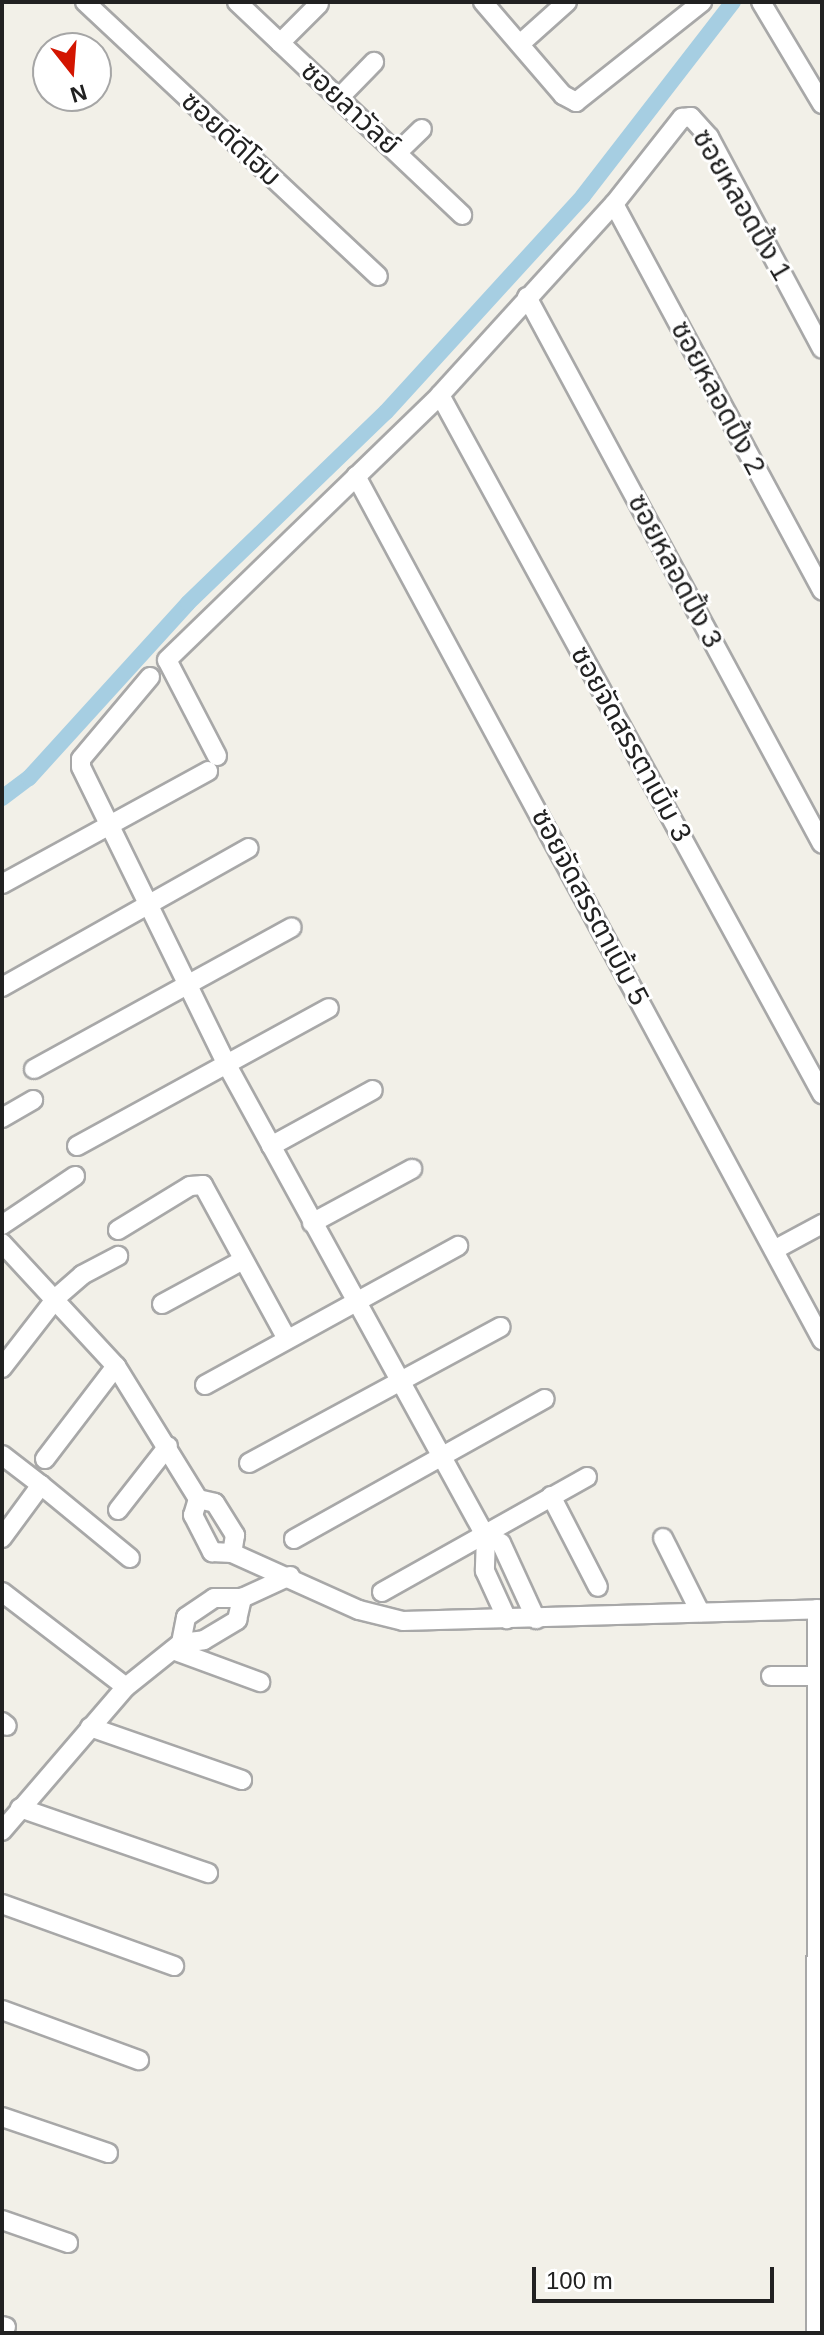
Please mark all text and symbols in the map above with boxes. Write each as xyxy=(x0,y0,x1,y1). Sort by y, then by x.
north arrow xyxy=(32,32,112,112)
street label: ซอยลาวัลย์ xyxy=(294,54,406,162)
text: N xyxy=(67,79,90,108)
street label: ซอยดีดีโฮม xyxy=(174,84,288,194)
street label: ซอยหลอดปิ้ง 1 xyxy=(685,123,799,287)
street label: ซอยหลอดปิ้ง 2 xyxy=(663,315,773,481)
street label: ซอยหลอดปิ้ง 3 xyxy=(620,488,730,654)
street label: ซอยจัดสรรตาเบิ้ม 3 xyxy=(563,640,699,848)
street label: ซอยจัดสรรตาเบิ้ม 5 xyxy=(524,803,656,1011)
scale bar xyxy=(536,2251,778,2301)
text: 100 m xyxy=(546,2267,613,2294)

